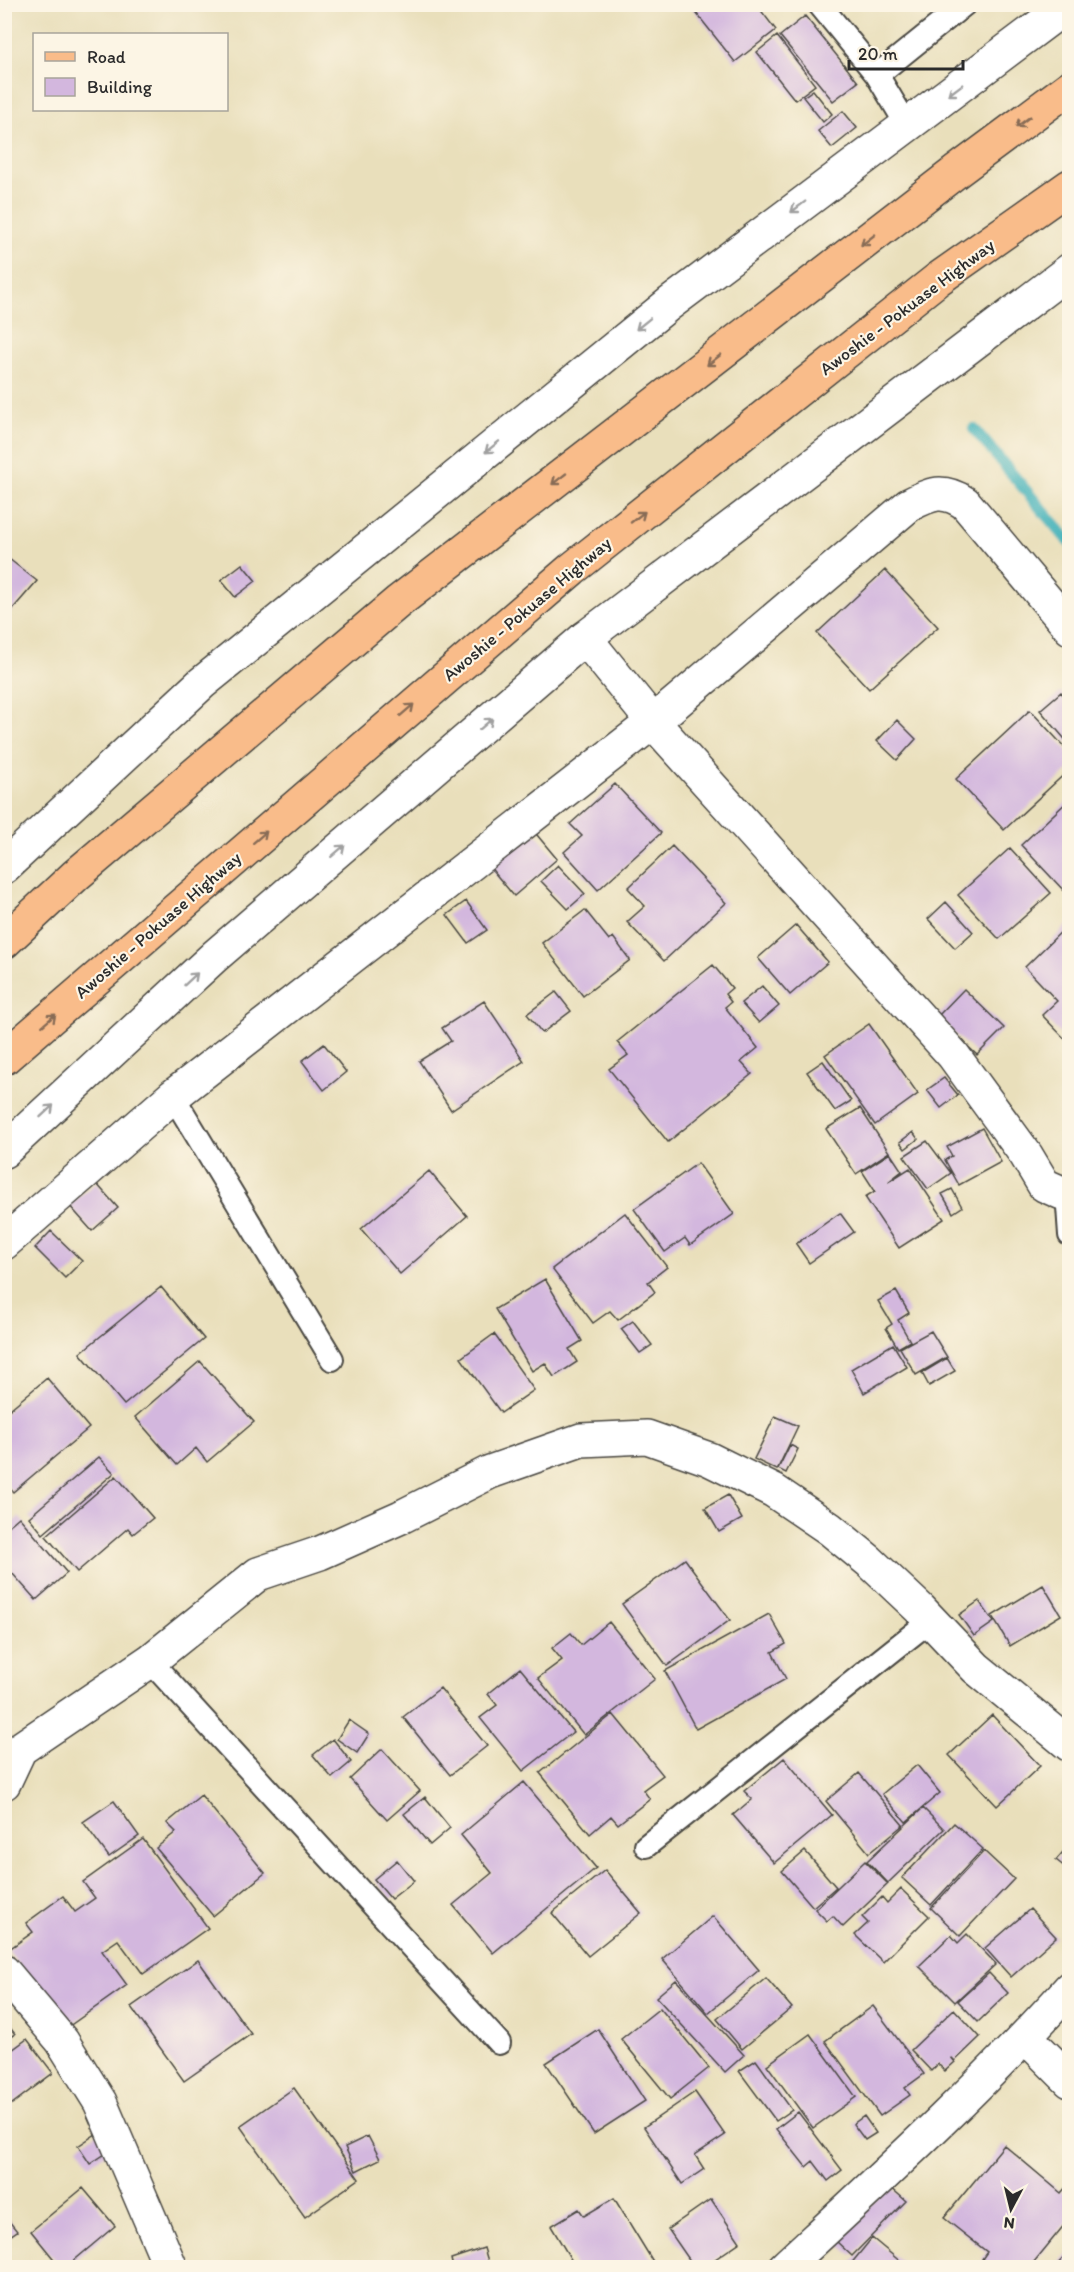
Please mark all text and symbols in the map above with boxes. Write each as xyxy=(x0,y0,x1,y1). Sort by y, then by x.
legend xyxy=(33,33,228,111)
scale bar xyxy=(849,33,963,71)
text: 20 m xyxy=(858,43,898,65)
text: Road xyxy=(87,46,126,68)
text: Building xyxy=(87,76,153,98)
one-way arrow xyxy=(947,83,963,96)
one-way arrow xyxy=(1015,116,1031,128)
one-way arrow xyxy=(791,200,807,213)
street label: Awoshie - Pokuase Highway xyxy=(815,234,999,380)
one-way arrow xyxy=(860,234,876,247)
one-way arrow xyxy=(635,318,651,331)
one-way arrow xyxy=(706,354,722,366)
one-way arrow xyxy=(484,441,500,454)
one-way arrow xyxy=(551,472,567,485)
one-way arrow xyxy=(629,511,645,524)
street label: Awoshie - Pokuase Highway xyxy=(438,532,616,686)
one-way arrow xyxy=(399,703,415,716)
one-way arrow xyxy=(478,717,493,731)
one-way arrow xyxy=(252,830,267,844)
one-way arrow xyxy=(330,844,345,858)
street label: Awoshie - Pokuase Highway xyxy=(70,846,246,1003)
one-way arrow xyxy=(183,972,198,986)
one-way arrow xyxy=(41,1013,57,1026)
one-way arrow xyxy=(40,1104,55,1119)
north arrow xyxy=(981,2179,1041,2239)
text: N xyxy=(1003,2213,1016,2233)

